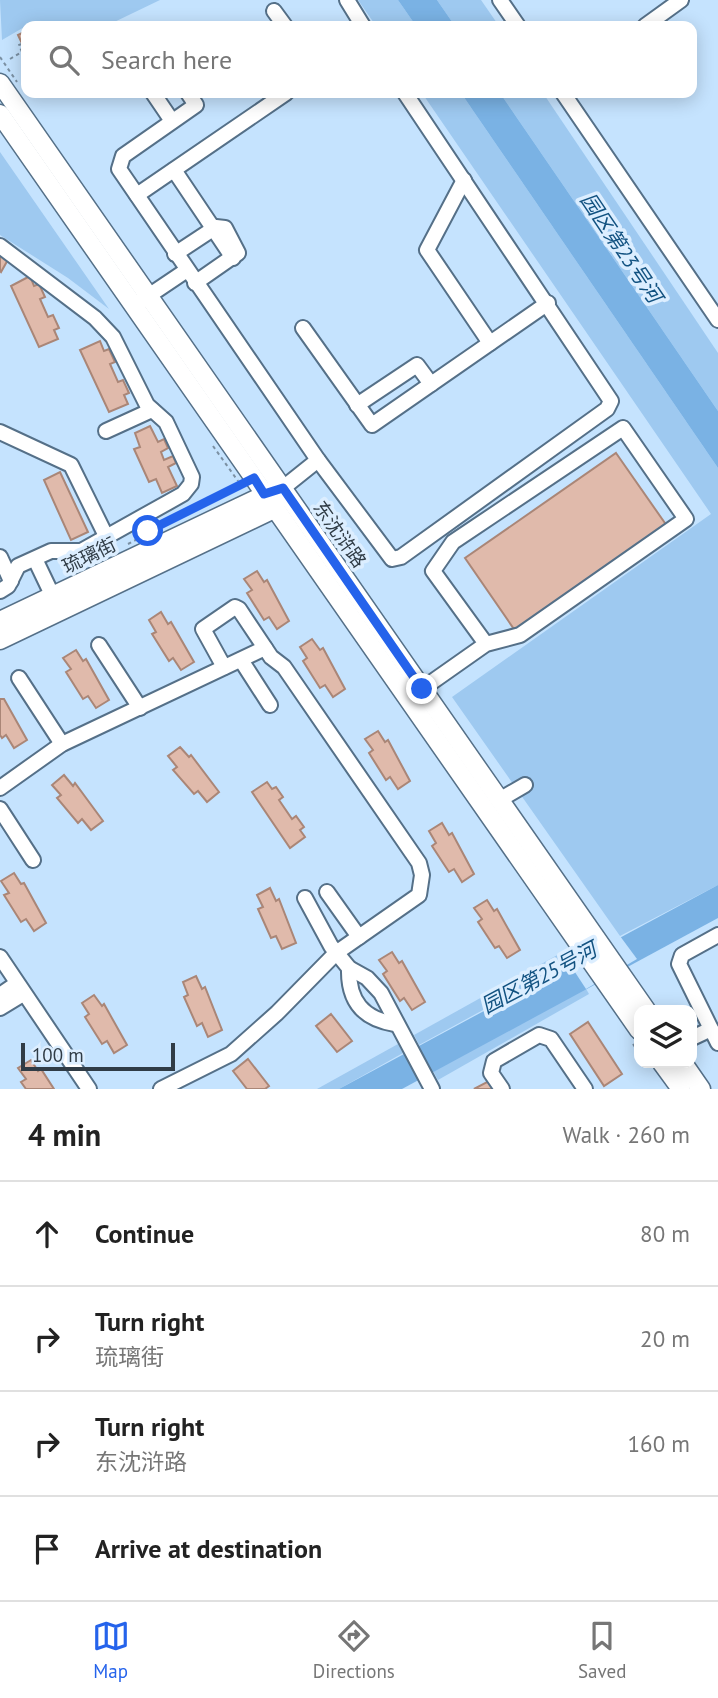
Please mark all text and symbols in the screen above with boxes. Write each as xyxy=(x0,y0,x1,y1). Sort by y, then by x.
search box xyxy=(21,21,697,98)
icon: search xyxy=(45,41,83,79)
text: Search here xyxy=(101,43,232,76)
water label: 园区第23号河 xyxy=(575,188,670,311)
street label: 东沈浒路 xyxy=(308,496,372,572)
route start xyxy=(132,515,163,546)
street label: 琉璃街 xyxy=(58,532,120,578)
route end xyxy=(406,673,437,704)
water label: 园区第25号河 xyxy=(476,934,605,1019)
map controls xyxy=(634,1005,697,1068)
button: layers xyxy=(634,1005,697,1068)
scale bar xyxy=(21,1040,175,1072)
text: 100 m xyxy=(32,1043,84,1067)
text: 4 min xyxy=(28,1115,101,1154)
text: Walk · 260 m xyxy=(563,1120,690,1149)
icon: ahead xyxy=(28,1215,66,1253)
text: Continue xyxy=(95,1217,194,1250)
text: 80 m xyxy=(640,1219,690,1248)
text: Turn right xyxy=(95,1305,204,1338)
icon: right xyxy=(28,1320,66,1358)
text: 20 m xyxy=(640,1324,690,1353)
text: 琉璃街 xyxy=(95,1342,164,1371)
text: Turn right xyxy=(95,1410,204,1443)
icon: right xyxy=(28,1425,66,1463)
text: 160 m xyxy=(628,1429,690,1458)
text: 东沈浒路 xyxy=(95,1447,187,1476)
icon: arrive xyxy=(28,1530,66,1568)
text: Arrive at destination xyxy=(95,1532,322,1565)
tab: Map xyxy=(92,1617,130,1683)
tab: Directions xyxy=(313,1617,395,1683)
tab: Saved xyxy=(578,1617,626,1683)

